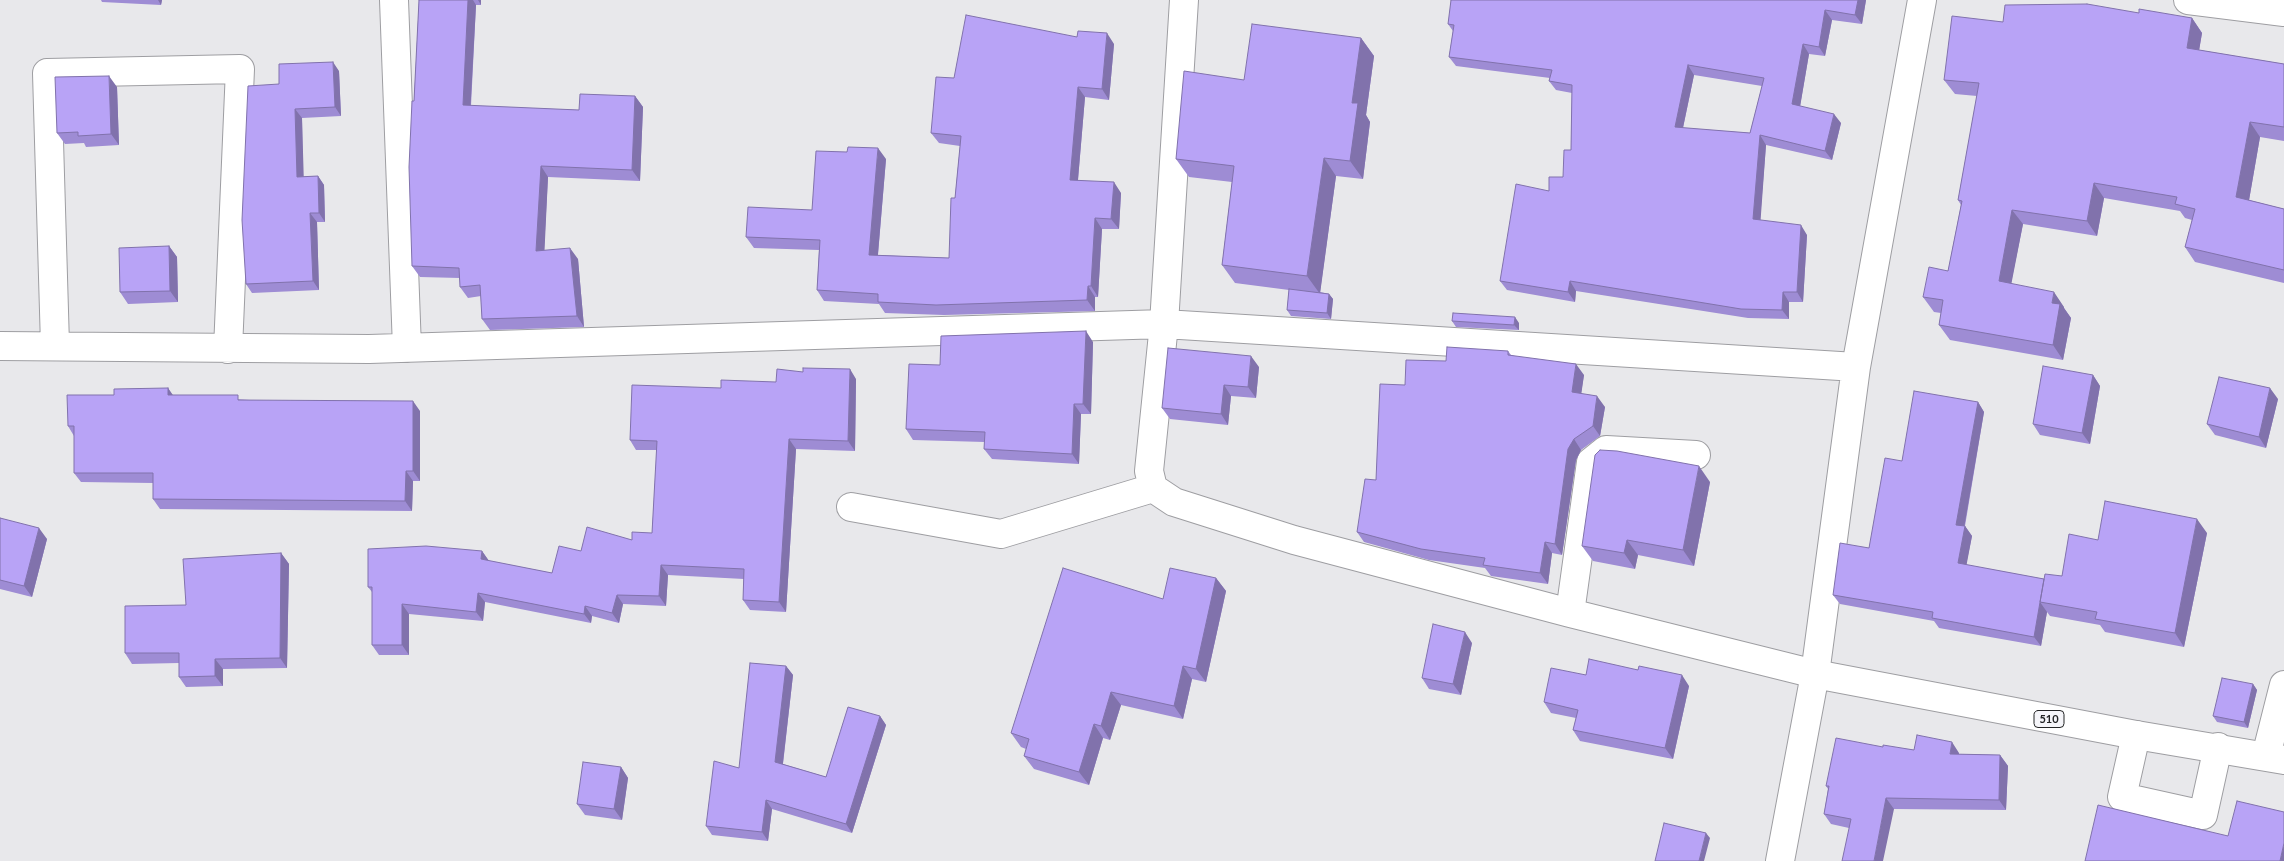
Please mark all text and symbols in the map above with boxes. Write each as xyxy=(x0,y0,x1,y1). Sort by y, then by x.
road number: 510 xyxy=(2034,711,2064,728)

